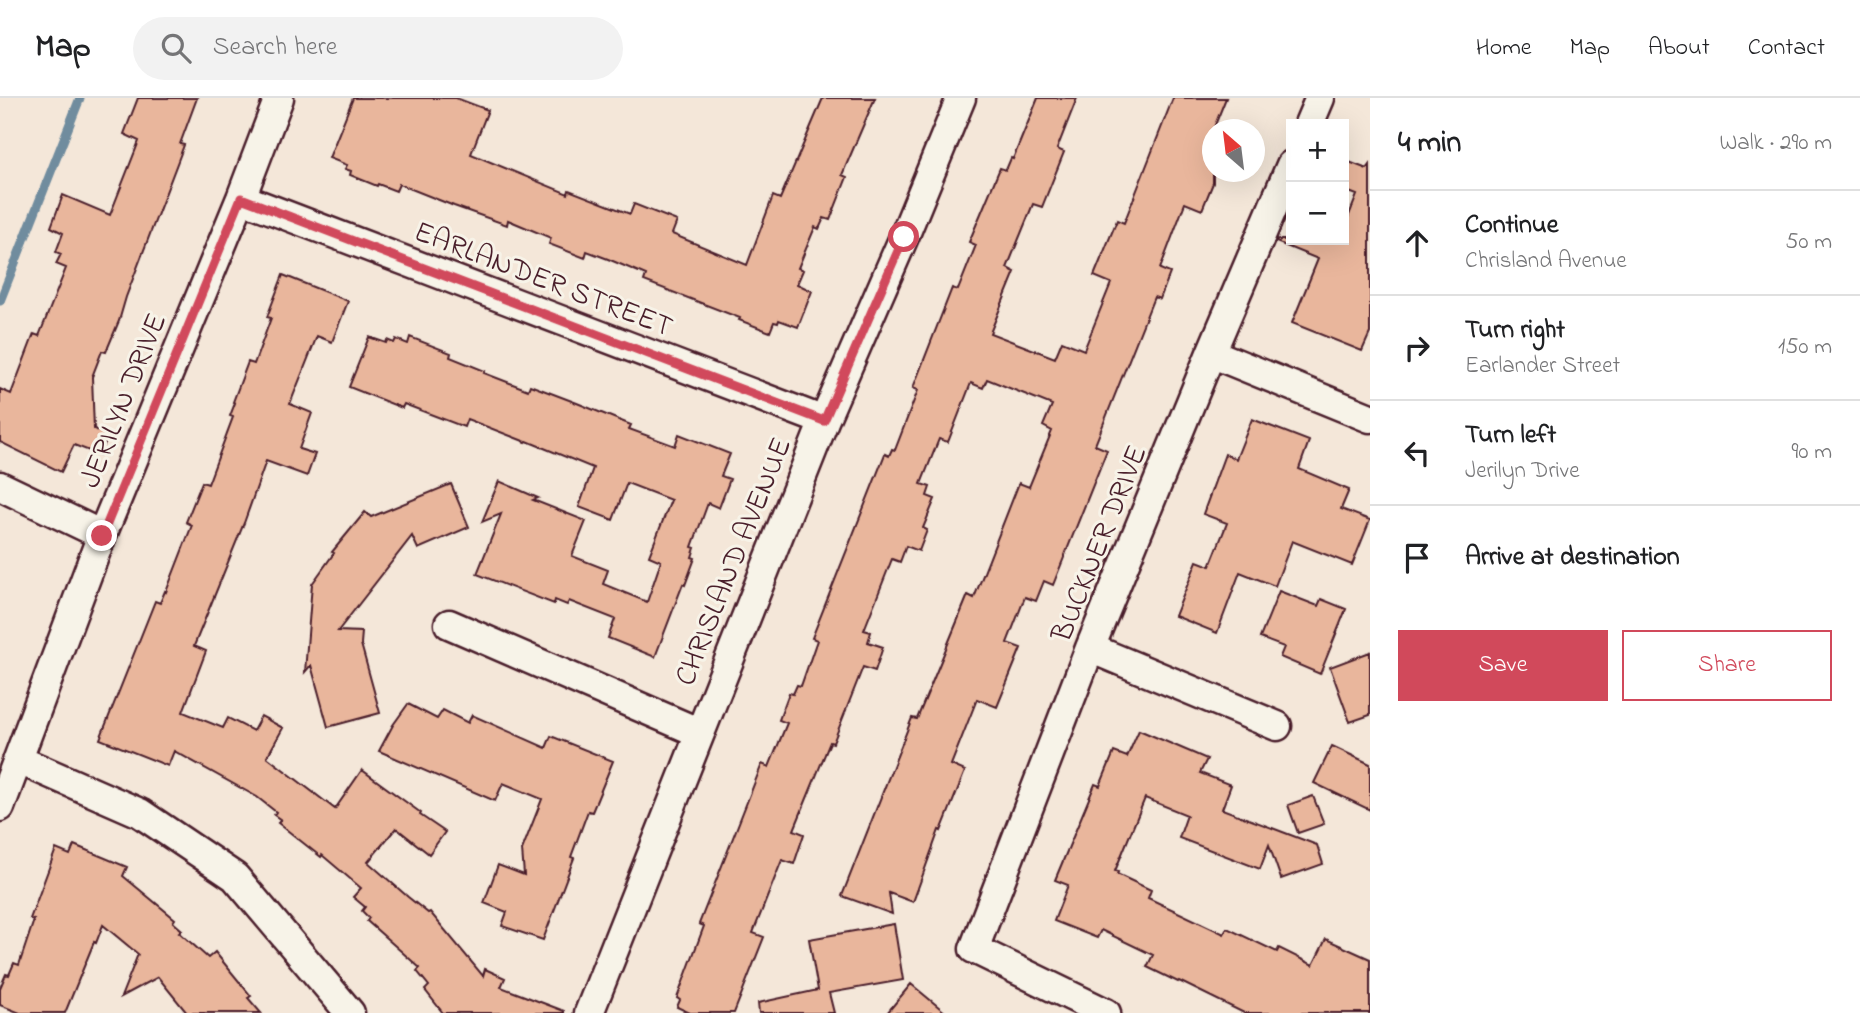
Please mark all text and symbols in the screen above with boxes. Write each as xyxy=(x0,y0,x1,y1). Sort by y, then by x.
search box xyxy=(133,17,623,80)
text: Map xyxy=(35,24,91,72)
icon: search xyxy=(157,29,195,67)
text: Search here xyxy=(213,29,337,67)
text: Home xyxy=(1476,31,1532,66)
text: Map xyxy=(1570,31,1610,66)
text: About xyxy=(1648,31,1710,66)
text: Contact xyxy=(1748,31,1825,66)
north arrow xyxy=(1202,119,1265,182)
map controls xyxy=(1286,119,1349,245)
button: + xyxy=(1286,119,1349,182)
text: 4 min xyxy=(1398,122,1461,166)
text: Walk · 290 m xyxy=(1720,127,1832,160)
button: − xyxy=(1286,182,1349,245)
text: Continue xyxy=(1465,207,1558,245)
street label: EARLANDER STREET xyxy=(407,211,679,350)
route start xyxy=(888,221,919,252)
icon: ahead xyxy=(1398,224,1436,262)
text: 50 m xyxy=(1785,226,1832,259)
text: Chrisland Avenue xyxy=(1465,245,1627,278)
street label: JERILYN DRIVE xyxy=(70,307,180,495)
text: Turn right xyxy=(1465,312,1565,350)
icon: right xyxy=(1398,329,1436,367)
text: 150 m xyxy=(1778,331,1832,364)
text: Earlander Street xyxy=(1465,350,1620,383)
text: Turn left xyxy=(1465,417,1556,455)
street label: CHRISLAND AVENUE xyxy=(665,431,805,693)
icon: left xyxy=(1398,434,1436,472)
text: 90 m xyxy=(1792,436,1832,469)
street label: BUCKNER DRIVE xyxy=(1041,439,1160,650)
text: Jerilyn Drive xyxy=(1465,455,1580,488)
route end xyxy=(86,520,117,551)
icon: arrive xyxy=(1398,539,1436,577)
text: Arrive at destination xyxy=(1465,539,1680,577)
button: Save xyxy=(1398,630,1608,701)
button: Share xyxy=(1622,630,1832,701)

